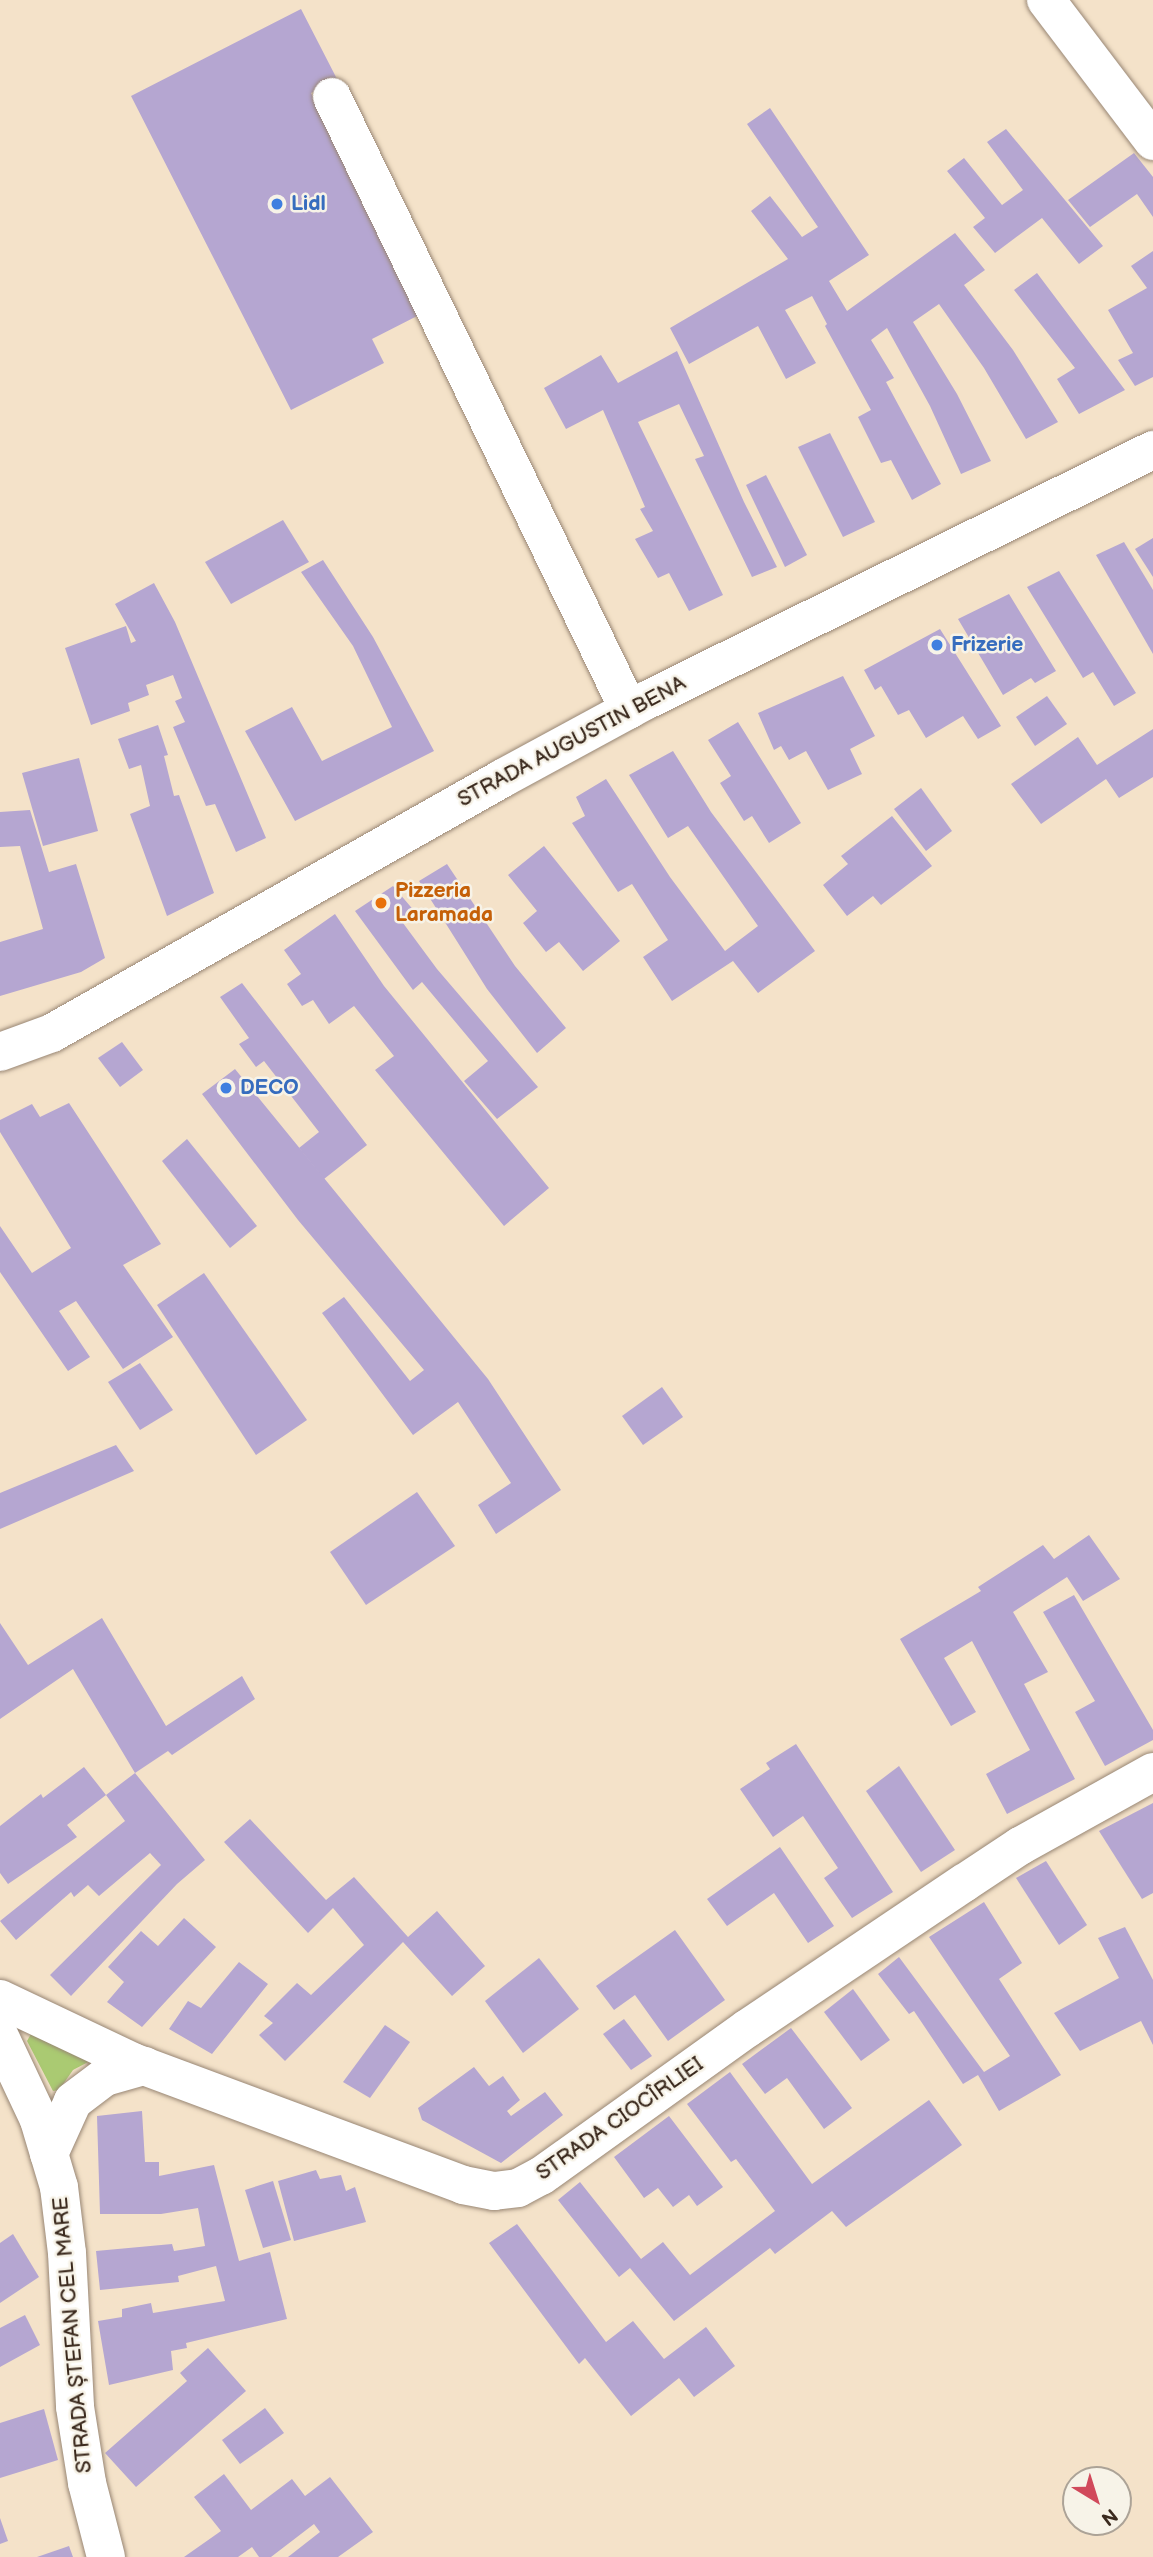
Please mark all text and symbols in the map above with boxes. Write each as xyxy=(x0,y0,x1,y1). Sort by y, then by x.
place label: Lidl xyxy=(291,191,326,217)
marker: Lidl xyxy=(269,196,285,212)
place label: Frizerie xyxy=(951,632,1023,658)
marker: Frizerie xyxy=(929,637,945,653)
street label: STRADA AUGUSTIN BENA xyxy=(454,671,690,813)
place label: Pizzeria Laramada xyxy=(395,878,493,928)
marker: Pizzeria Laramada xyxy=(373,895,389,911)
place label: DECO xyxy=(240,1075,299,1101)
marker: DECO xyxy=(218,1080,234,1096)
street label: STRADA CIOCÎRLIEI xyxy=(532,2052,708,2186)
street label: STRADA ȘTEFAN CEL MARE xyxy=(48,2196,98,2474)
north arrow xyxy=(1062,2466,1132,2536)
text: N xyxy=(1096,2503,1122,2530)

